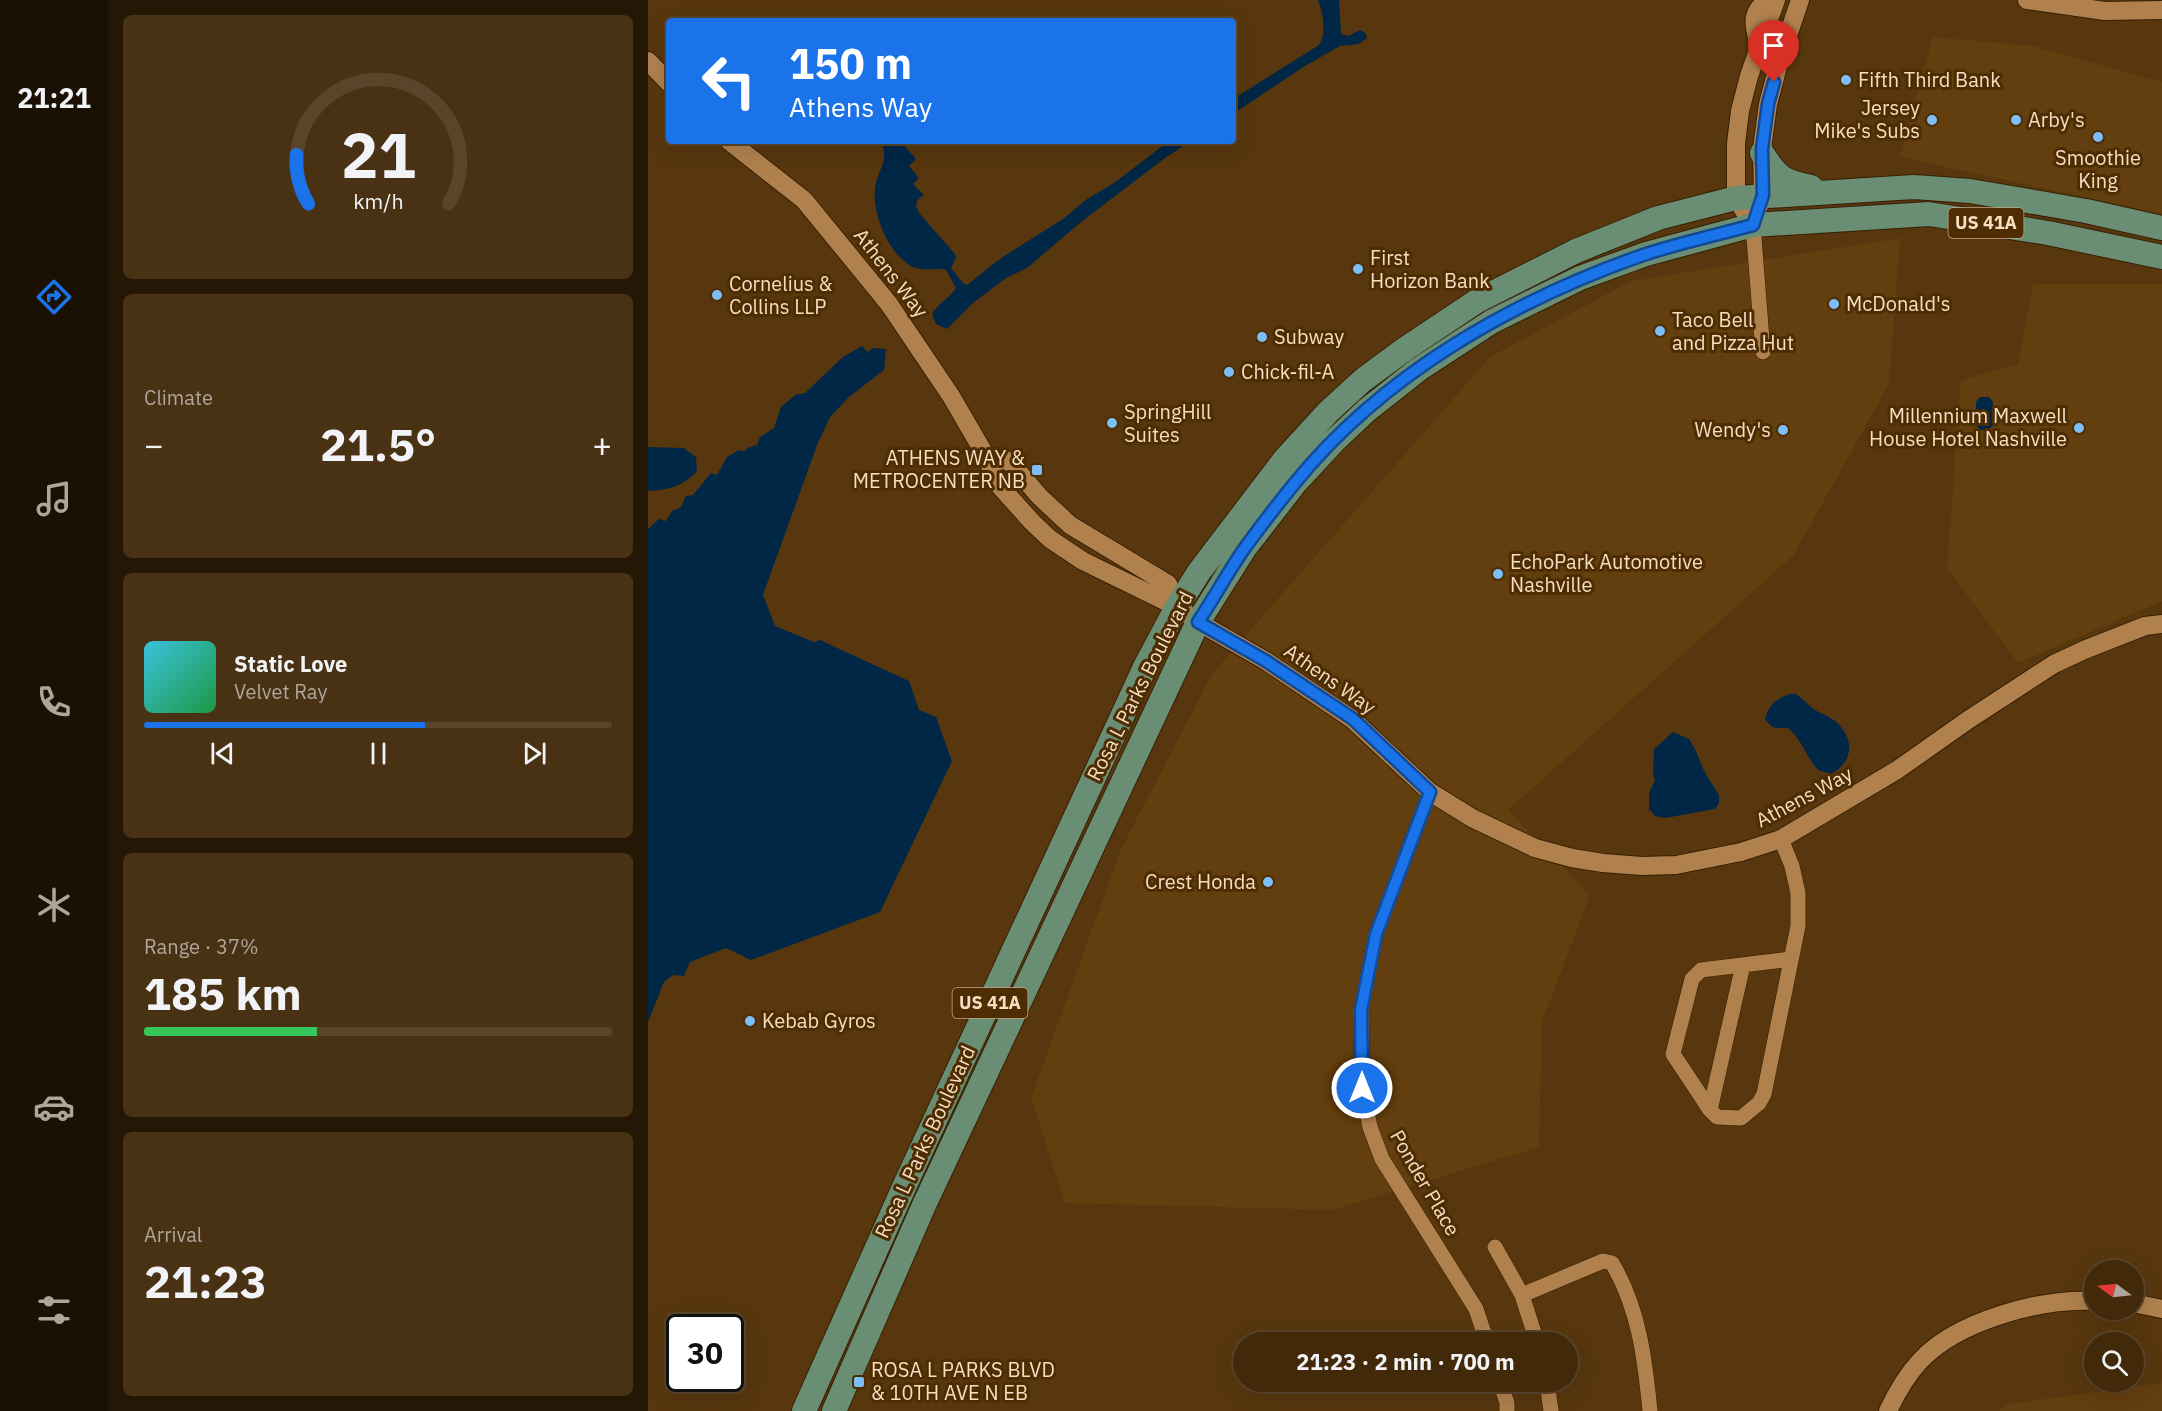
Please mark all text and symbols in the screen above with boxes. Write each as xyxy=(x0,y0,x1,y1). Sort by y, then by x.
pin xyxy=(1748,20,1799,82)
icon: arrive xyxy=(1757,29,1790,62)
text: 150 m xyxy=(789,36,912,91)
icon: left xyxy=(690,42,768,120)
place label: Fifth Third Bank xyxy=(1858,66,2001,93)
marker: Fifth Third Bank xyxy=(1839,73,1853,87)
text: 21:21 xyxy=(17,80,91,115)
text: Athens Way xyxy=(789,89,932,124)
place label: Jersey Mike's Subs xyxy=(1814,94,1920,144)
place label: Arby's xyxy=(2028,106,2085,133)
marker: Jersey Mike's Subs xyxy=(1925,113,1939,127)
marker: Arby's xyxy=(2009,113,2023,127)
text: 21 xyxy=(341,114,415,195)
marker: Smoothie King xyxy=(2091,130,2105,144)
place label: Smoothie King xyxy=(2055,144,2141,194)
text: km/h xyxy=(353,187,403,215)
road number: US 41A xyxy=(1948,208,2024,238)
street label: Athens Way xyxy=(848,223,935,323)
place label: First Horizon Bank xyxy=(1370,244,1490,294)
marker: First Horizon Bank xyxy=(1351,262,1365,276)
place label: Cornelius & Collins LLP xyxy=(729,270,833,320)
icon: directions xyxy=(33,276,75,318)
marker: Cornelius & Collins LLP xyxy=(710,288,724,302)
place label: McDonald's xyxy=(1846,290,1951,317)
marker: McDonald's xyxy=(1827,297,1841,311)
place label: Taco Bell and Pizza Hut xyxy=(1672,306,1794,356)
place label: Subway xyxy=(1274,323,1344,350)
marker: Taco Bell and Pizza Hut xyxy=(1653,324,1667,338)
marker: Subway xyxy=(1255,330,1269,344)
place label: Chick-fil-A xyxy=(1241,358,1335,385)
marker: Chick-fil-A xyxy=(1222,365,1236,379)
text: Climate xyxy=(144,384,213,411)
place label: SpringHill Suites xyxy=(1124,398,1211,448)
place label: Millennium Maxwell House Hotel Nashville xyxy=(1869,402,2067,452)
text: 21.5° xyxy=(320,415,436,473)
marker: SpringHill Suites xyxy=(1105,416,1119,430)
place label: Wendy's xyxy=(1695,416,1771,443)
marker: Millennium Maxwell House Hotel Nashville xyxy=(2072,421,2086,435)
text: − xyxy=(144,423,164,466)
text: + xyxy=(592,423,612,466)
marker: Wendy's xyxy=(1776,423,1790,437)
place label: ATHENS WAY & METROCENTER NB xyxy=(853,444,1025,494)
marker: ATHENS WAY & METROCENTER NB xyxy=(1030,463,1044,477)
icon: music xyxy=(33,478,75,520)
place label: EchoPark Automotive Nashville xyxy=(1510,548,1703,598)
marker: EchoPark Automotive Nashville xyxy=(1491,567,1505,581)
street label: Rosa L Parks Boulevard xyxy=(1080,586,1199,785)
street label: Athens Way xyxy=(1279,637,1381,720)
text: Static Love xyxy=(234,649,347,678)
text: Velvet Ray xyxy=(234,678,327,705)
icon: phone xyxy=(33,681,75,723)
icon: previous xyxy=(206,737,239,770)
icon: pause xyxy=(362,737,395,770)
icon: next xyxy=(518,737,551,770)
street label: Athens Way xyxy=(1751,760,1857,833)
place label: Crest Honda xyxy=(1145,868,1256,895)
marker: Crest Honda xyxy=(1261,875,1275,889)
icon: climate xyxy=(33,884,75,926)
text: Range · 37% xyxy=(144,933,259,960)
text: 185 km xyxy=(144,964,302,1022)
road number: US 41A xyxy=(952,988,1028,1018)
place label: Kebab Gyros xyxy=(762,1007,876,1034)
marker: Kebab Gyros xyxy=(743,1014,757,1028)
street label: Rosa L Parks Boulevard xyxy=(868,1041,981,1242)
position arrow xyxy=(1330,1056,1394,1120)
icon: car xyxy=(33,1086,75,1128)
street label: Ponder Place xyxy=(1384,1125,1467,1241)
text: Arrival xyxy=(144,1221,202,1248)
text: 21:23 xyxy=(144,1252,267,1310)
north arrow xyxy=(2084,1260,2144,1320)
map controls xyxy=(2084,1260,2144,1392)
icon: filters xyxy=(33,1289,75,1331)
speed limit sign: 30 xyxy=(666,1314,744,1392)
button: search xyxy=(2084,1332,2144,1392)
text: 21:23 · 2 min · 700 m xyxy=(1296,1347,1515,1376)
place label: ROSA L PARKS BLVD & 10TH AVE N EB xyxy=(871,1356,1055,1406)
marker: ROSA L PARKS BLVD & 10TH AVE N EB xyxy=(852,1375,866,1389)

